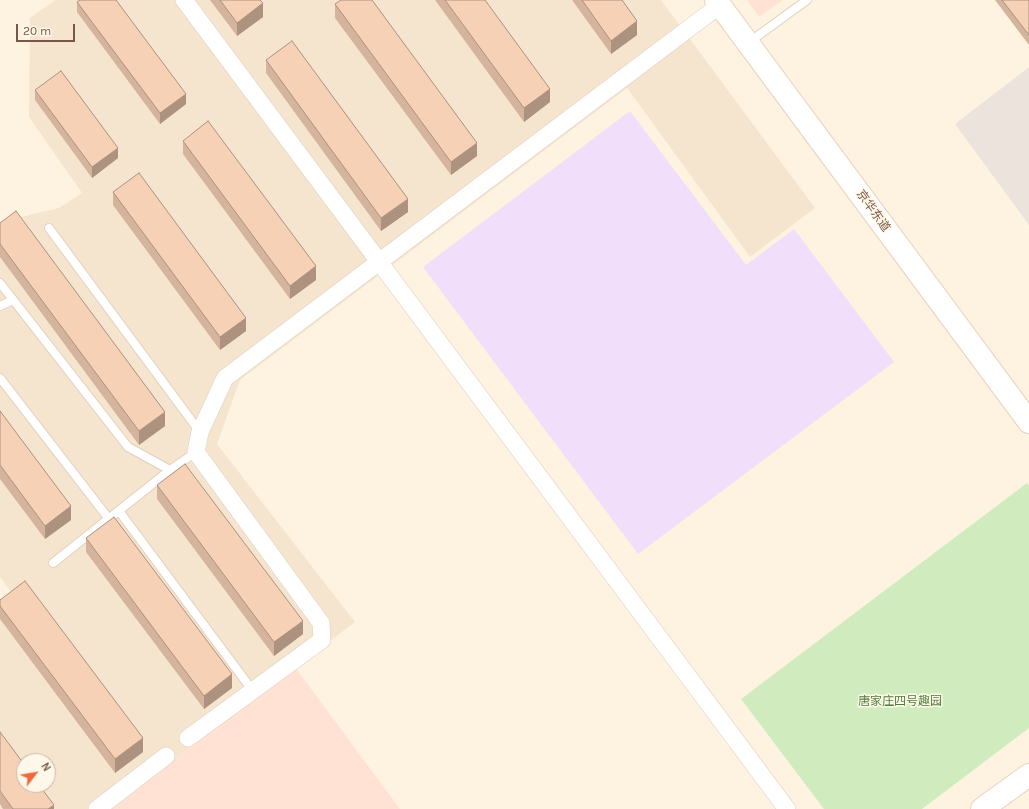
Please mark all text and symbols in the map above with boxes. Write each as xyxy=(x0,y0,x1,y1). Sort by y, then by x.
scale bar xyxy=(18,16,77,42)
text: 20 m xyxy=(23,24,51,38)
street label: 京华东道 xyxy=(853,187,893,235)
park label: 唐家庄四号趣园 xyxy=(858,695,942,709)
north arrow xyxy=(16,753,56,793)
text: N xyxy=(38,760,53,774)

